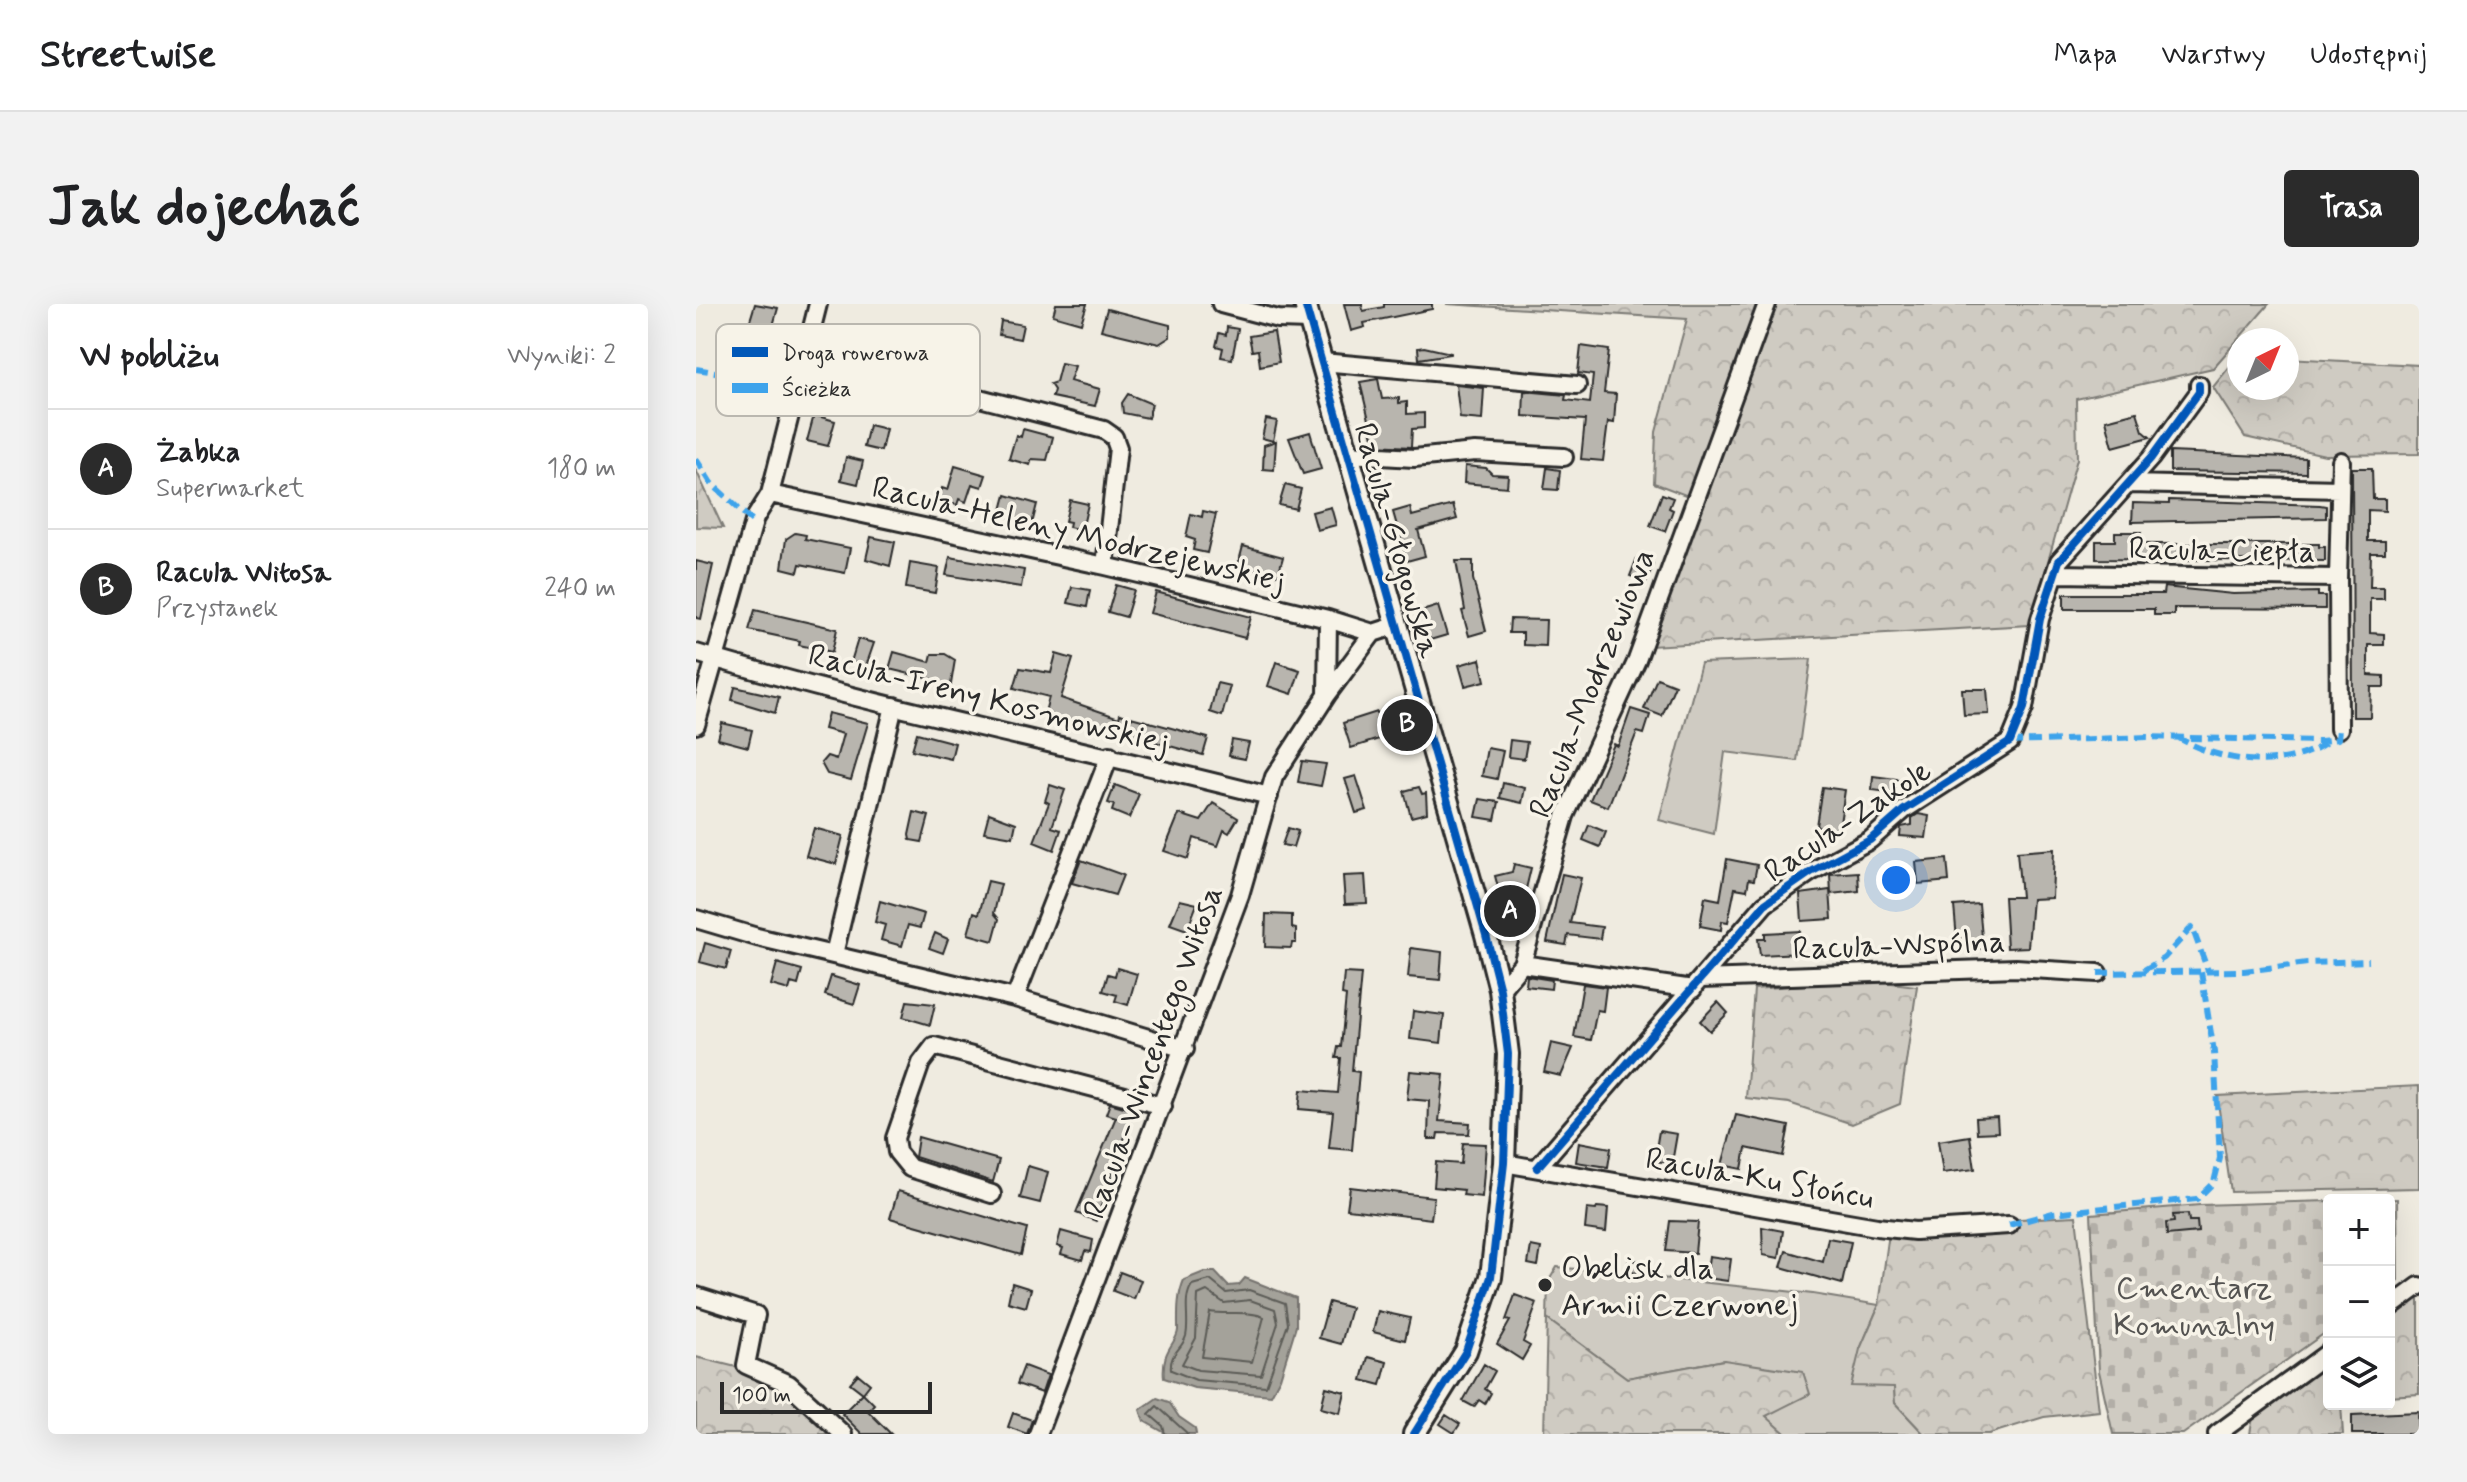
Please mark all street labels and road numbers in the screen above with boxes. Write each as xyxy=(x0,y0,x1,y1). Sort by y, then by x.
street label: Racula-Głogowska xyxy=(1342,418,1450,664)
street label: Racula-Heleny Modrzejewskiej xyxy=(868,467,1289,603)
street label: Racula-Ciepła xyxy=(2128,528,2316,574)
street label: Racula-Modrzewiowa xyxy=(1520,543,1666,825)
street label: Racula-Ireny Kosmowskiej xyxy=(803,635,1174,765)
street label: Racula-Zakole xyxy=(1756,750,1940,893)
street label: Racula-Wincentego Witosa xyxy=(1074,880,1236,1226)
street label: Racula-Wspólna xyxy=(1792,921,2006,971)
street label: Racula-Ku Słońcu xyxy=(1642,1138,1877,1220)

